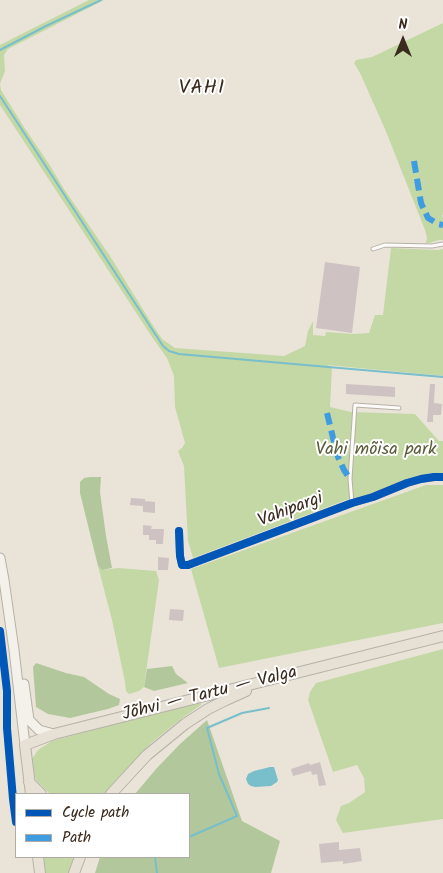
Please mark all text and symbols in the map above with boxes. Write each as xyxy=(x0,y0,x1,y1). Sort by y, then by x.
text: N xyxy=(399,14,407,36)
north arrow xyxy=(378,15,428,65)
district label: VAHI xyxy=(178,78,226,102)
park label: Vahi mõisa park xyxy=(316,440,436,462)
street label: Vahipargi xyxy=(255,489,327,533)
street label: Jõhvi — Tartu — Valga xyxy=(121,663,299,727)
legend xyxy=(15,793,190,858)
text: Cycle path xyxy=(62,801,129,825)
text: Path xyxy=(62,826,91,850)

